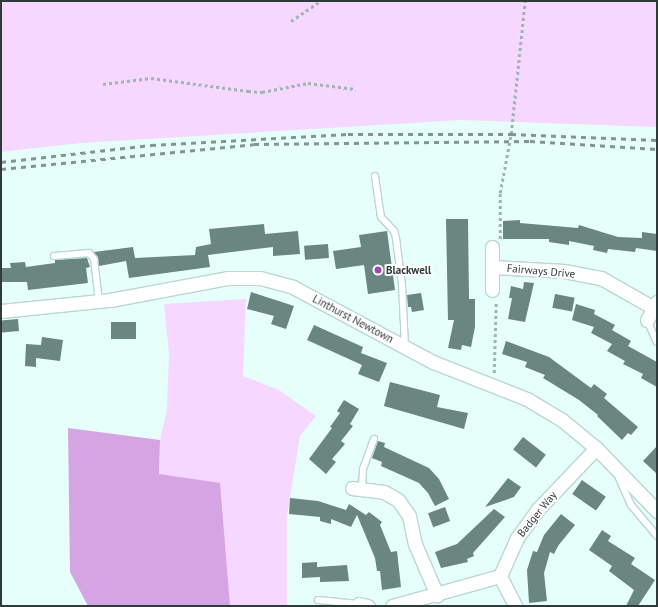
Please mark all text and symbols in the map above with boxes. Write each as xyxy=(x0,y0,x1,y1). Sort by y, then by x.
street label: Fairways Drive xyxy=(506,261,576,281)
place label: Blackwell xyxy=(386,263,431,277)
marker: Blackwell xyxy=(373,265,383,275)
street label: Linthurst Newtown xyxy=(310,292,396,346)
street label: Badger Way xyxy=(514,488,560,540)

